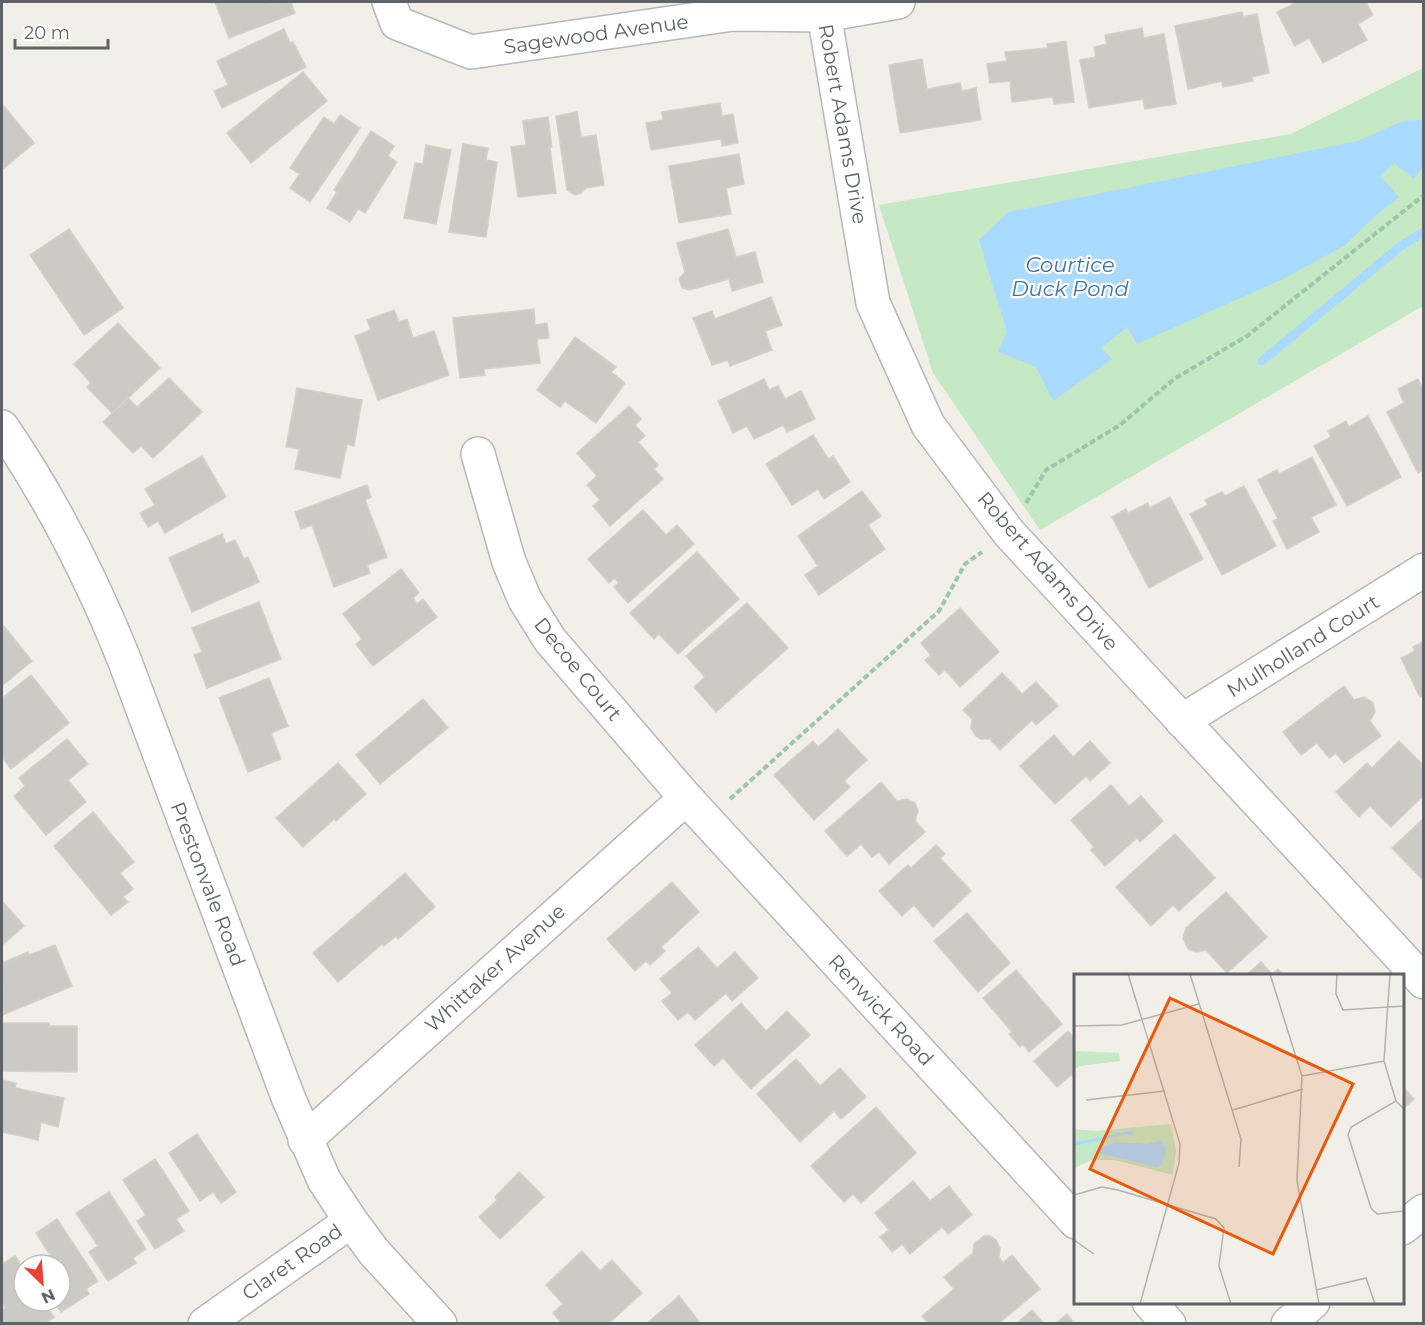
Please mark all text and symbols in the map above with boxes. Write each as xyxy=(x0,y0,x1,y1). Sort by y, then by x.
street label: Sagewood Avenue xyxy=(502,9,690,59)
scale bar xyxy=(15,12,108,50)
text: 20 m xyxy=(24,22,70,44)
street label: Robert Adams Drive xyxy=(814,22,872,226)
water label: Courtice Duck Pond xyxy=(1011,252,1130,301)
street label: Robert Adams Drive xyxy=(973,487,1123,655)
street label: Mulholland Court xyxy=(1222,589,1384,703)
street label: Decoe Court xyxy=(529,613,627,725)
street label: Prestonvale Road xyxy=(166,798,250,970)
street label: Whittaker Avenue xyxy=(420,899,570,1037)
street label: Renwick Road xyxy=(823,949,939,1071)
inset map xyxy=(1074,974,1404,1304)
street label: Claret Road xyxy=(237,1219,347,1305)
north arrow xyxy=(12,1253,72,1313)
text: N xyxy=(38,1285,58,1307)

